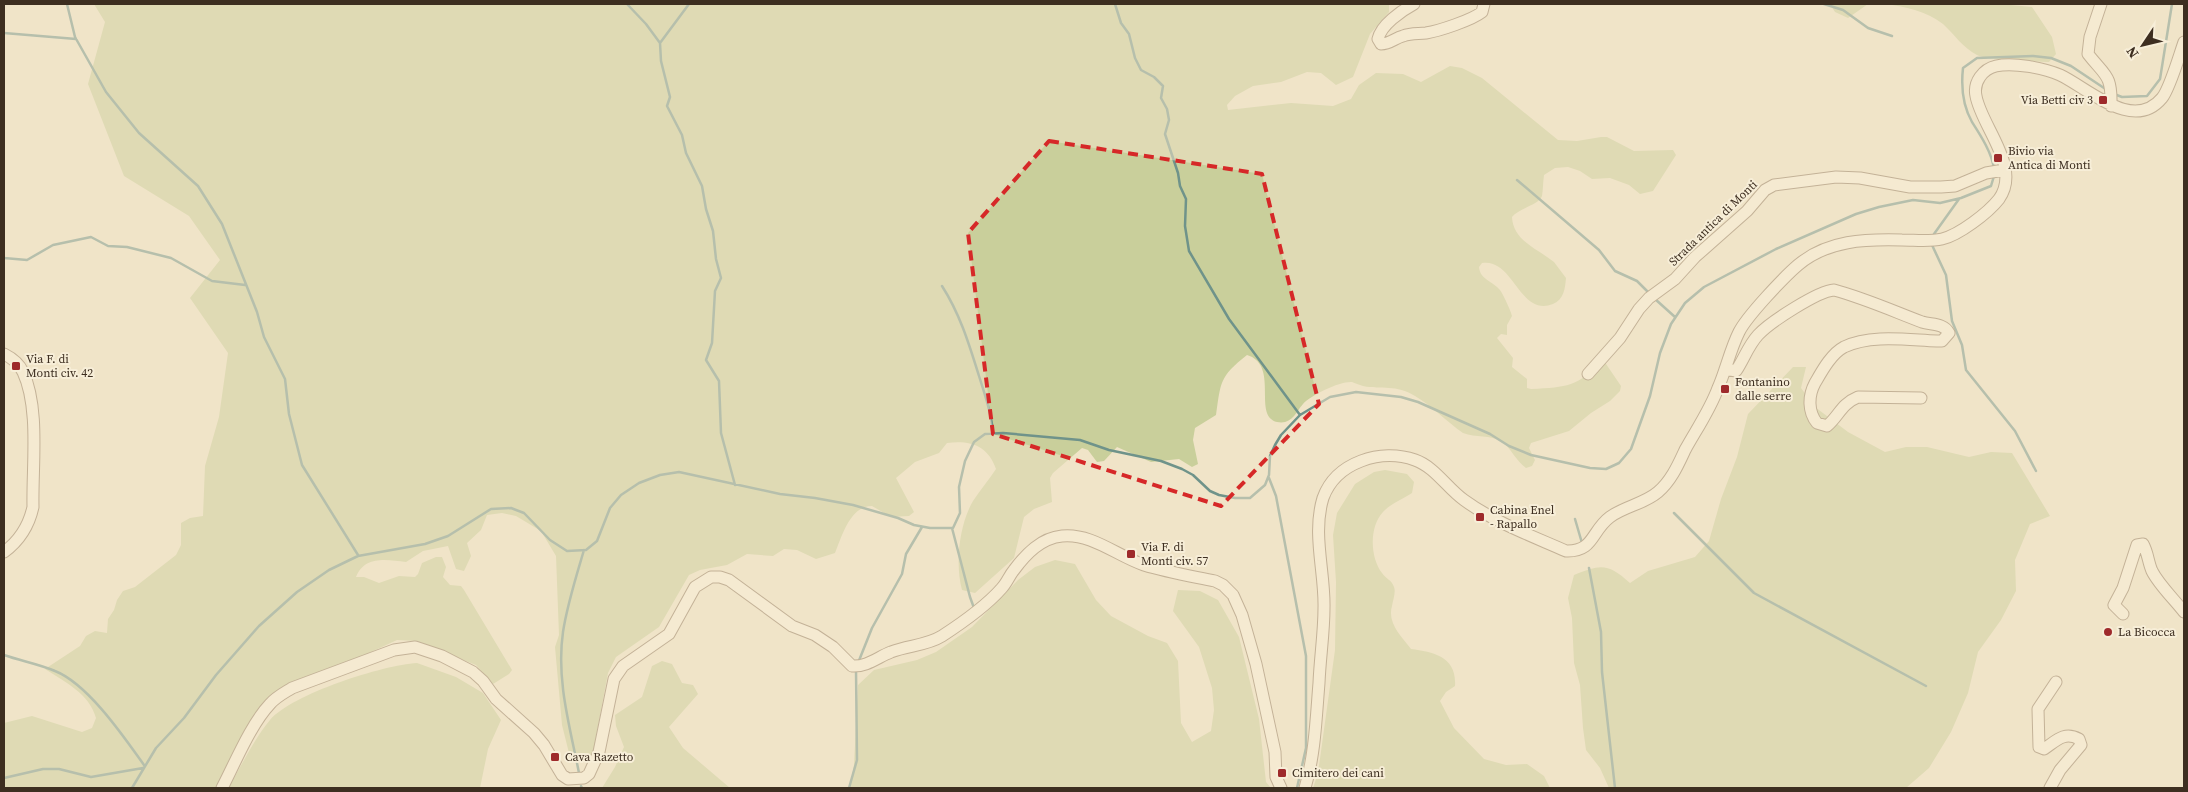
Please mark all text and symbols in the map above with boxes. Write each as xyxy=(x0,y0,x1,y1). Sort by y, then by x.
north arrow xyxy=(2118,20,2168,70)
text: N xyxy=(2121,43,2143,62)
place label: Via Betti civ 3 xyxy=(2021,92,2093,108)
marker: Via Betti civ 3 xyxy=(2097,94,2109,106)
place label: Bivio via Antica di Monti xyxy=(2008,143,2091,173)
marker: Bivio via Antica di Monti xyxy=(1992,152,2004,164)
street label: Strada antica di Monti xyxy=(1665,176,1761,269)
place label: Via F. di Monti civ. 42 xyxy=(26,351,93,381)
marker: Via F. di Monti civ. 42 xyxy=(10,360,22,372)
place label: Fontanino dalle serre xyxy=(1735,374,1791,404)
marker: Fontanino dalle serre xyxy=(1719,383,1731,395)
place label: Cabina Enel - Rapallo xyxy=(1490,502,1555,532)
marker: Cabina Enel - Rapallo xyxy=(1474,511,1486,523)
place label: Via F. di Monti civ. 57 xyxy=(1141,539,1208,569)
marker: Via F. di Monti civ. 57 xyxy=(1125,548,1137,560)
place label: La Bicocca xyxy=(2118,624,2176,640)
marker: La Bicocca xyxy=(2102,626,2114,638)
place label: Cava Razetto xyxy=(565,749,634,765)
marker: Cava Razetto xyxy=(549,751,561,763)
place label: Cimitero dei cani xyxy=(1292,765,1384,781)
marker: Cimitero dei cani xyxy=(1276,767,1288,779)

